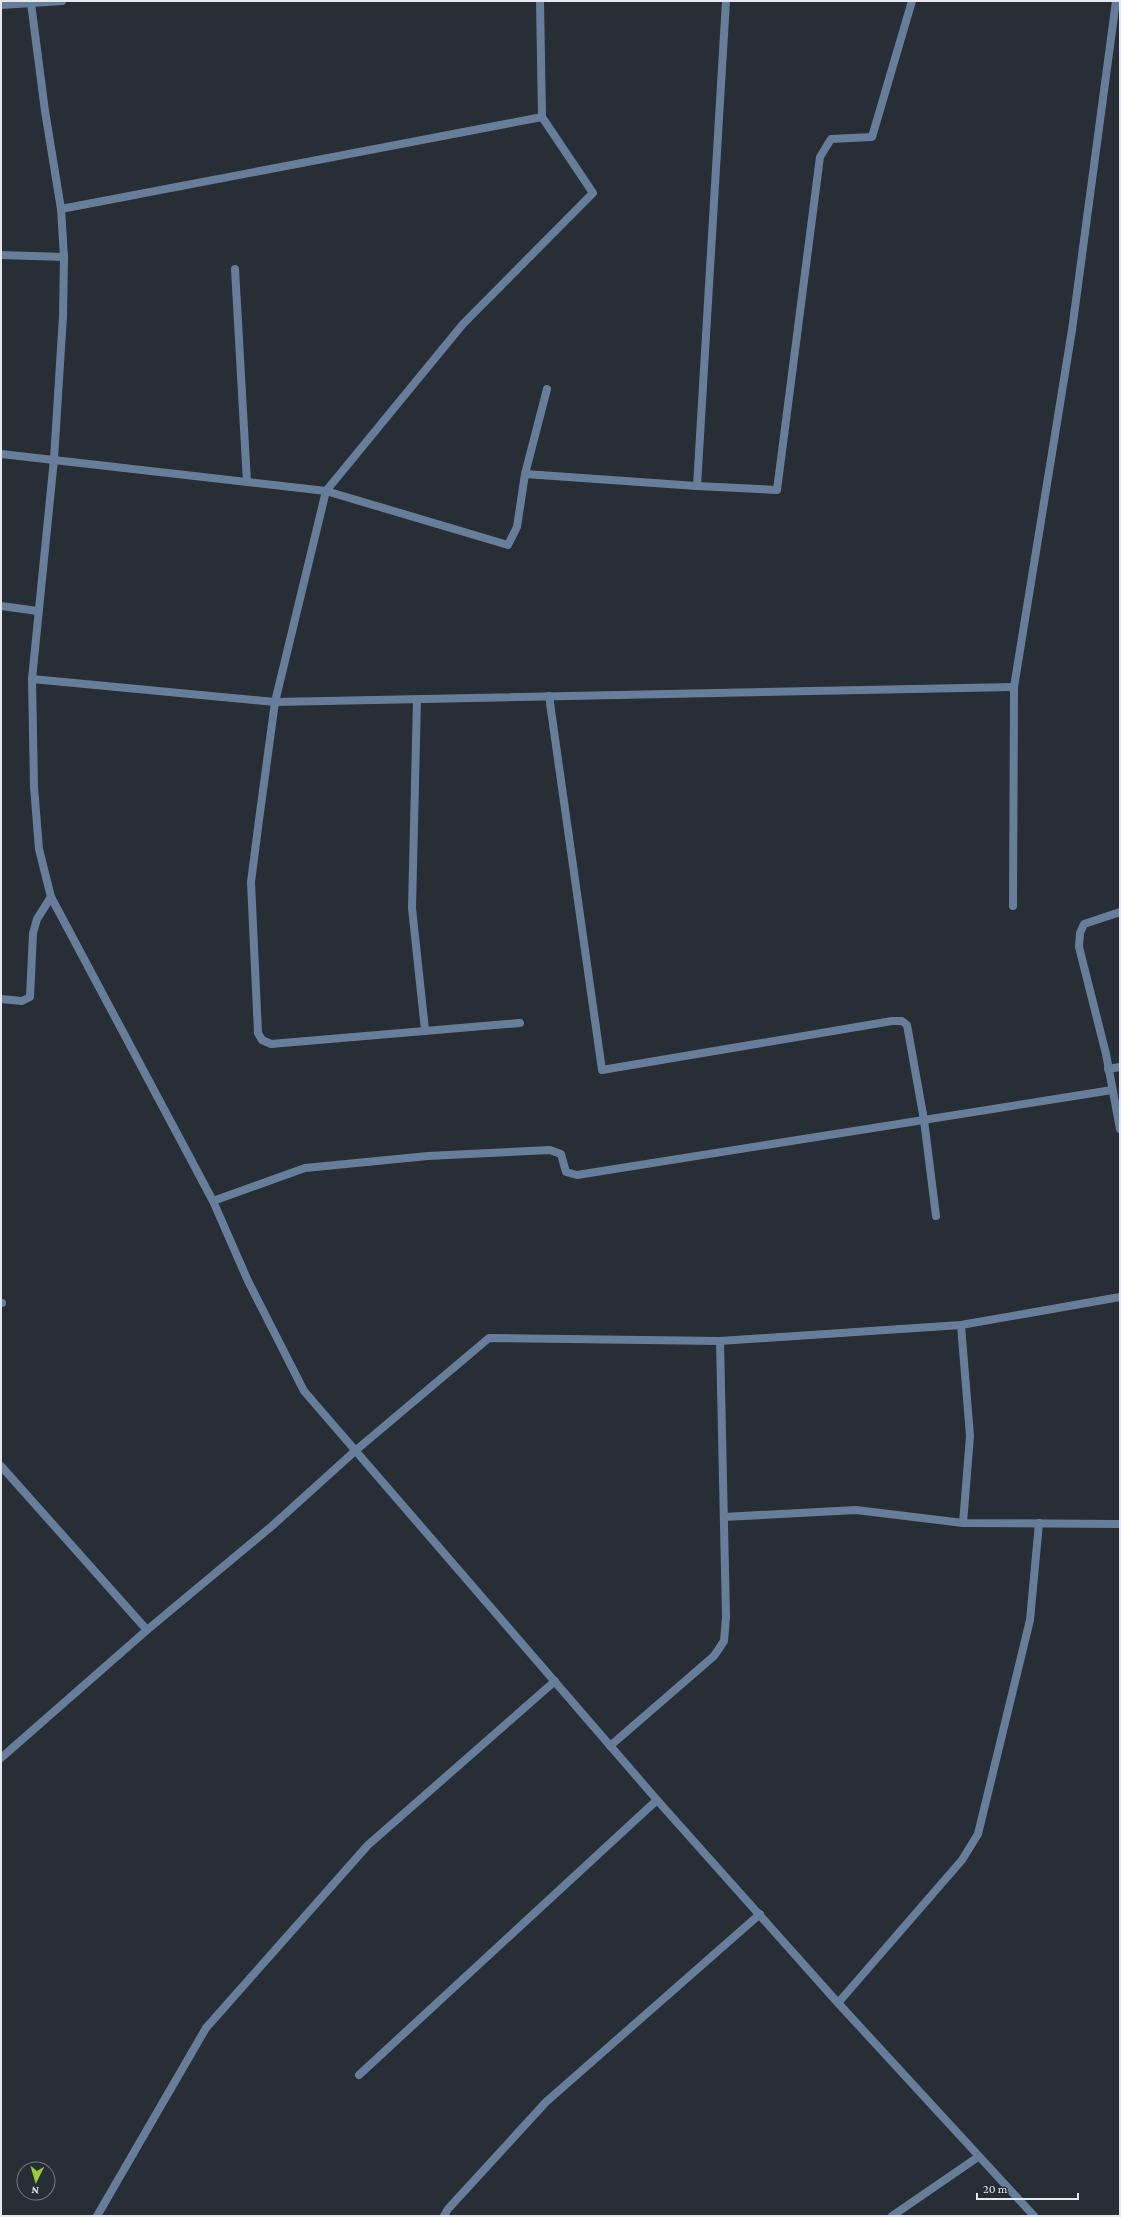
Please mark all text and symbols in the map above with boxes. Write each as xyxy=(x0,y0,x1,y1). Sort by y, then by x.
north arrow xyxy=(16,2161,56,2201)
scale bar xyxy=(977,2175,1078,2201)
text: 20 m xyxy=(983,2182,1008,2196)
text: N xyxy=(30,2185,39,2197)

